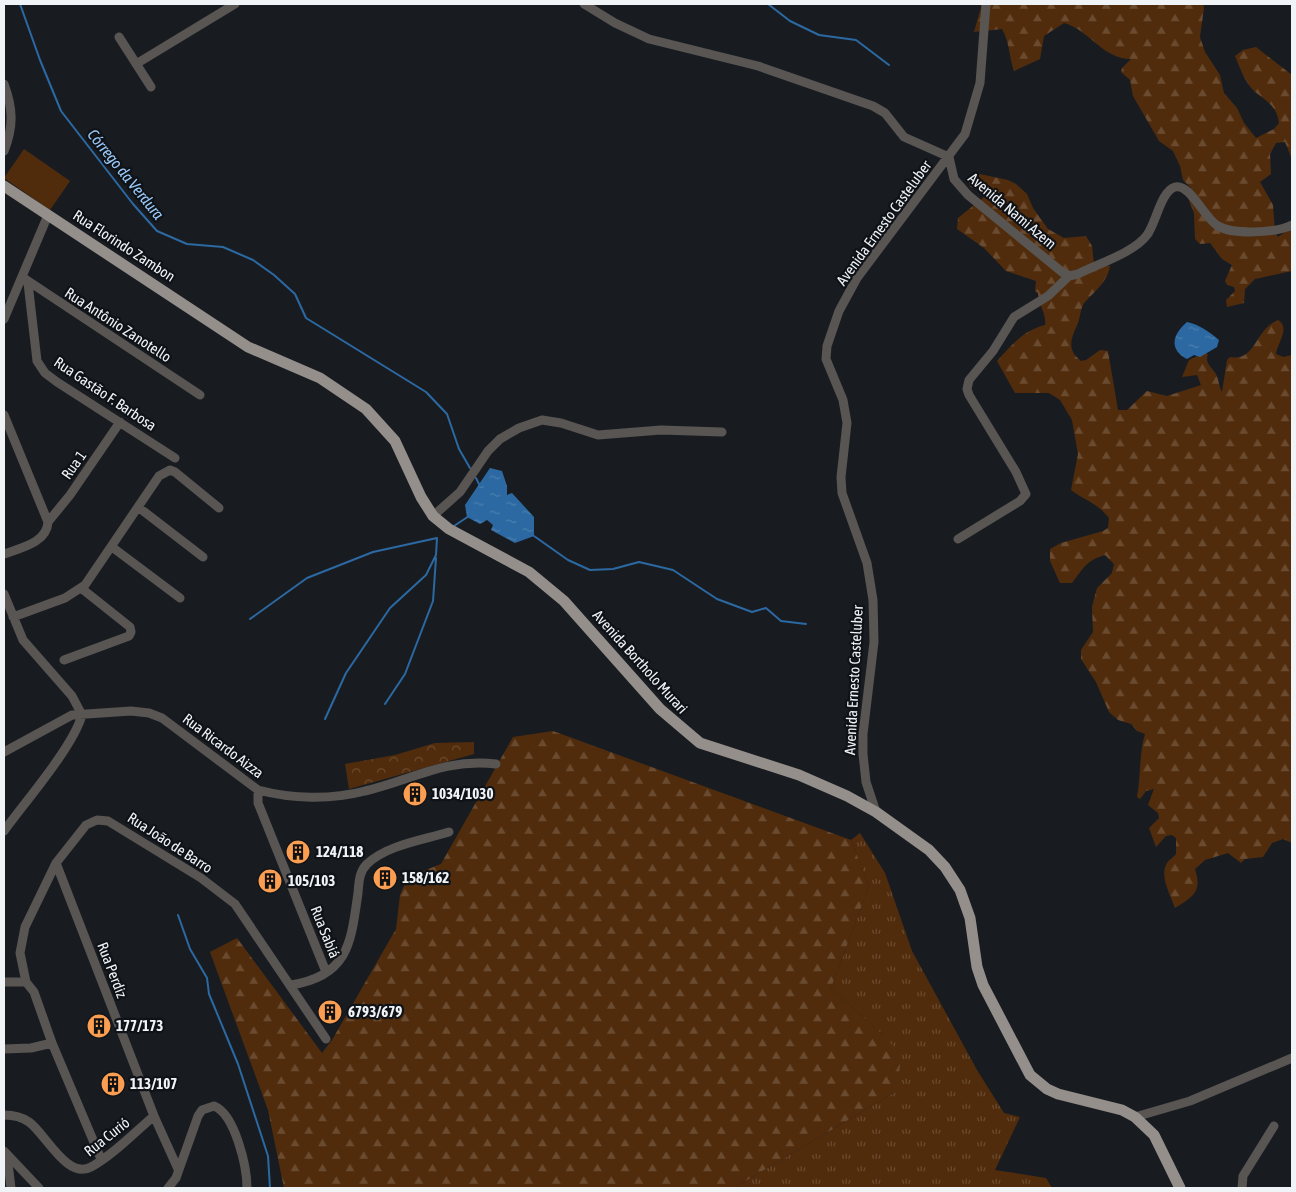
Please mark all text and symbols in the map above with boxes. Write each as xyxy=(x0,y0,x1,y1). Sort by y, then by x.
water label: Córrego da Verdura xyxy=(83,125,168,224)
street label: Avenida Ernesto Casteluber xyxy=(833,157,935,288)
street label: Avenida Nami Azem xyxy=(965,169,1060,252)
street label: Rua Florindo Zambon xyxy=(70,206,178,285)
street label: Rua Antônio Zanotello xyxy=(62,284,175,365)
street label: Rua Gastão F. Barbosa xyxy=(51,353,160,434)
street label: Rua 1 xyxy=(58,447,89,482)
street label: Avenida Ernesto Casteluber xyxy=(841,604,866,755)
street label: Avenida Bortholo Murari xyxy=(589,606,691,717)
street label: Rua Ricardo Aizza xyxy=(180,710,267,781)
building icon: 1034/1030 xyxy=(402,781,428,807)
place label: 1034/1030 xyxy=(432,785,493,802)
street label: Rua João de Barro xyxy=(125,809,216,876)
building icon: 124/118 xyxy=(285,839,311,865)
place label: 124/118 xyxy=(316,843,363,860)
building icon: 158/162 xyxy=(372,865,398,891)
building icon: 105/103 xyxy=(257,868,283,894)
place label: 158/162 xyxy=(402,869,449,886)
place label: 105/103 xyxy=(288,872,335,889)
street label: Rua Sabiá xyxy=(307,903,344,960)
street label: Rua Perdiz xyxy=(94,940,131,1001)
building icon: 6793/679 xyxy=(317,999,343,1025)
place label: 6793/679 xyxy=(348,1003,402,1020)
building icon: 177/173 xyxy=(86,1013,112,1039)
place label: 177/173 xyxy=(116,1017,163,1034)
building icon: 113/107 xyxy=(100,1071,126,1097)
place label: 113/107 xyxy=(130,1075,177,1092)
street label: Rua Curió xyxy=(81,1114,133,1160)

